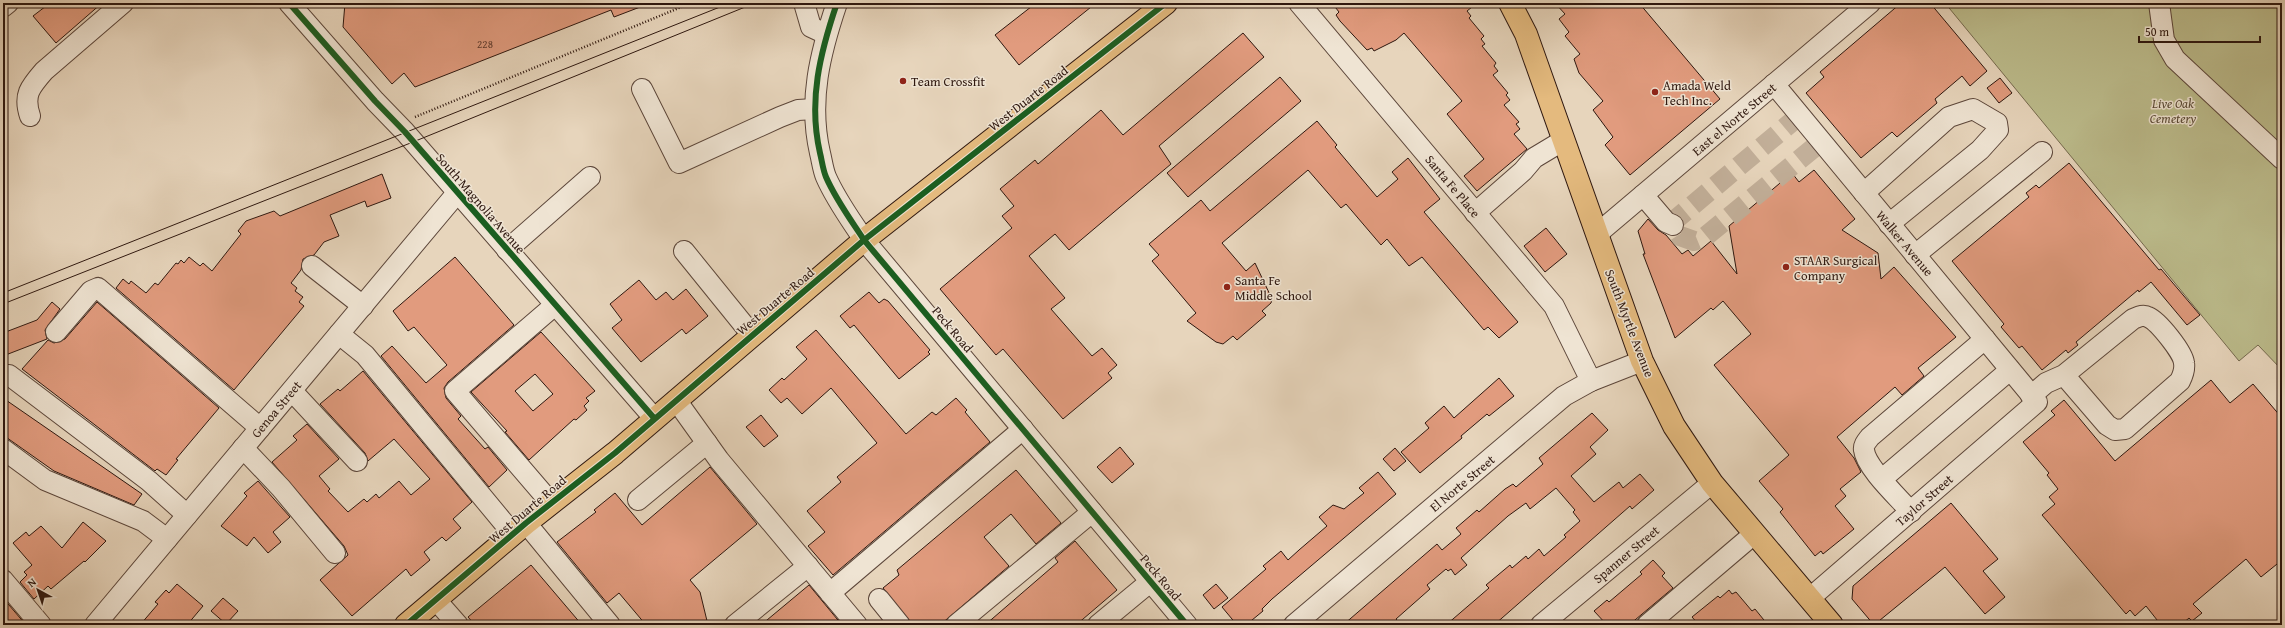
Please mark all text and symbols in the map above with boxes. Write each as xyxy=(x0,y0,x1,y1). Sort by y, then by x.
scale bar xyxy=(2139,18,2260,44)
text: 50 m xyxy=(2145,23,2169,40)
house number: 228 xyxy=(477,36,493,52)
street label: West Duarte Road xyxy=(984,61,1072,136)
place label: Team Crossfit xyxy=(911,72,986,91)
marker: Team Crossfit xyxy=(898,76,908,86)
place label: Amada Weld Tech Inc. xyxy=(1663,76,1731,110)
street label: East el Norte Street xyxy=(1688,78,1781,160)
marker: Amada Weld Tech Inc. xyxy=(1650,87,1660,97)
park label: Live Oak Cemetery xyxy=(2150,94,2196,128)
street label: South Magnolia Avenue xyxy=(431,149,530,258)
street label: Santa Fe Place xyxy=(1421,151,1485,222)
street label: Walker Avenue xyxy=(1871,206,1938,280)
place label: STAAR Surgical Company xyxy=(1794,251,1878,285)
marker: STAAR Surgical Company xyxy=(1781,262,1791,272)
street label: West Duarte Road xyxy=(732,263,818,340)
street label: South Myrtle Avenue xyxy=(1600,266,1659,380)
place label: Santa Fe Middle School xyxy=(1235,271,1312,305)
marker: Santa Fe Middle School xyxy=(1222,282,1232,292)
street label: Peck Road xyxy=(928,302,978,357)
street label: Genoa Street xyxy=(247,376,306,442)
street label: El Norte Street xyxy=(1426,450,1499,516)
street label: Taylor Street xyxy=(1891,470,1958,531)
street label: West Duarte Road xyxy=(484,471,570,548)
street label: Spanner Street xyxy=(1589,521,1664,588)
street label: Peck Road xyxy=(1136,550,1186,605)
north arrow xyxy=(18,570,58,610)
text: N xyxy=(24,573,40,591)

